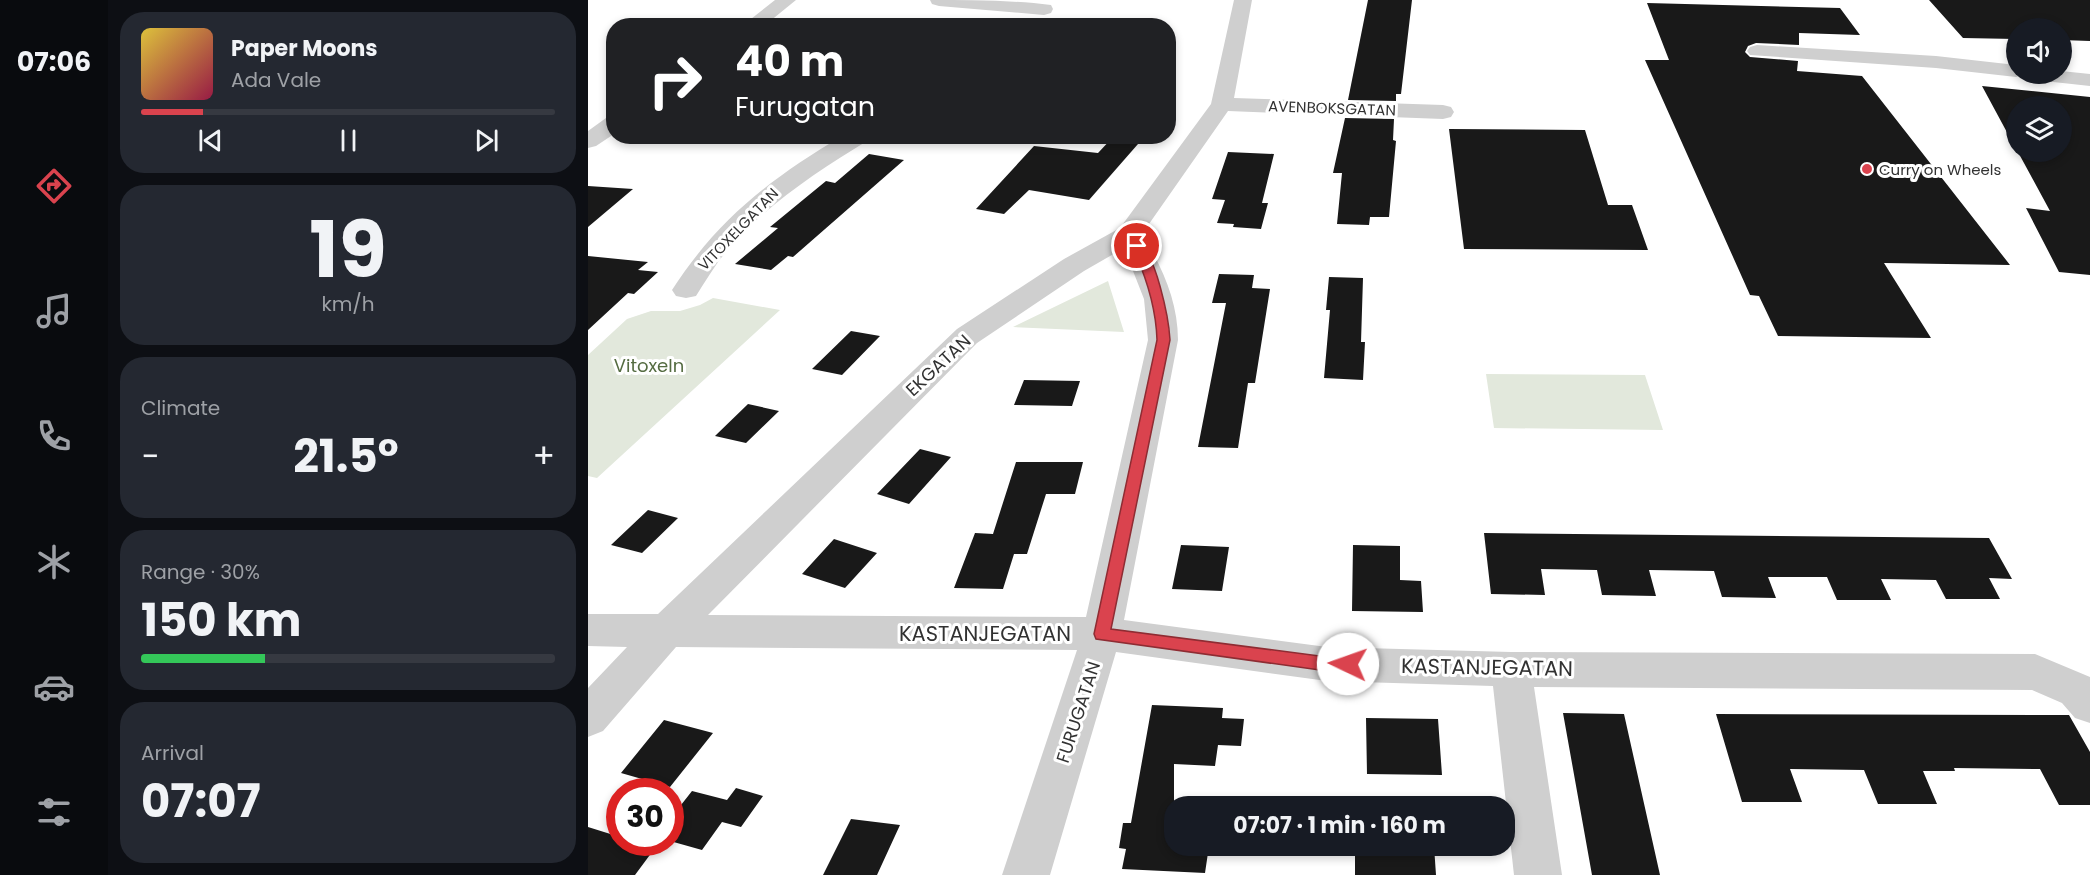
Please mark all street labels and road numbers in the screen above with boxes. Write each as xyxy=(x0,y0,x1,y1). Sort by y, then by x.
street label: AVENBOKSGATAN xyxy=(1268,95,1396,121)
street label: VITOXELGATAN xyxy=(693,183,783,275)
street label: EKGATAN xyxy=(900,328,976,402)
street label: KASTANJEGATAN xyxy=(899,619,1071,648)
street label: KASTANJEGATAN xyxy=(1401,651,1573,683)
street label: FURUGATAN xyxy=(1050,658,1106,766)

